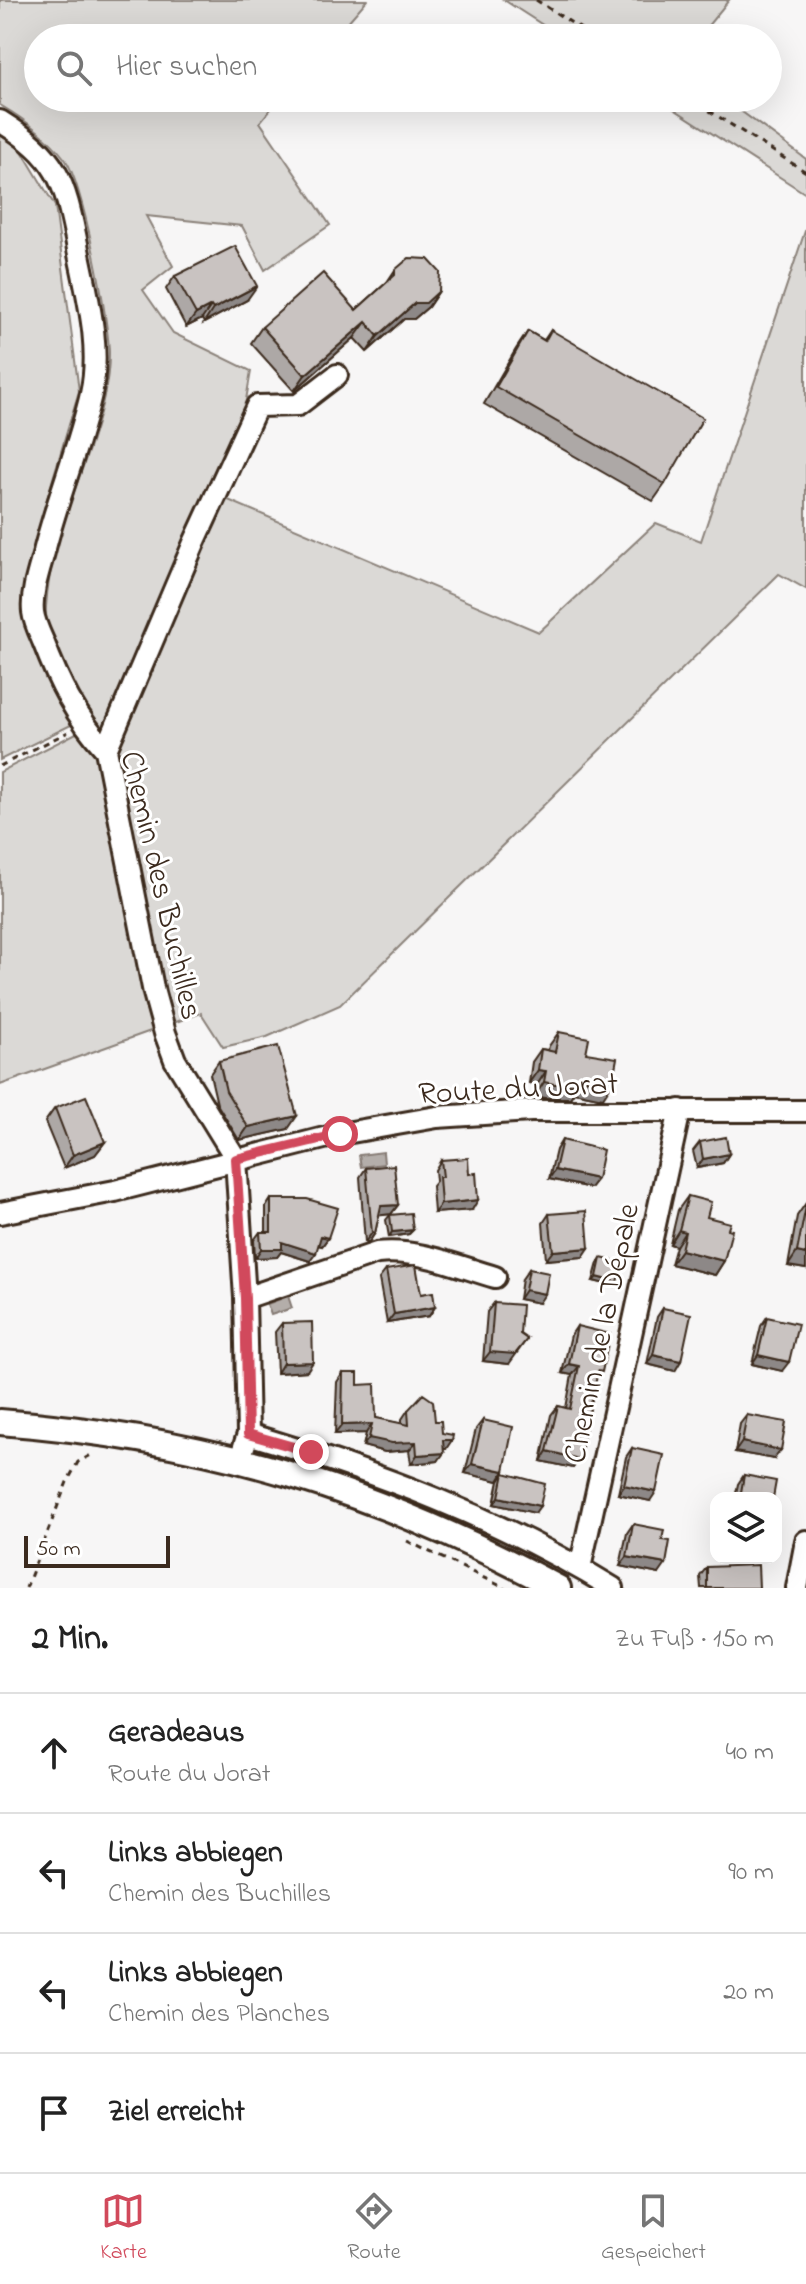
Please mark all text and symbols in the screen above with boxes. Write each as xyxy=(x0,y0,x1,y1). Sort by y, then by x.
search box xyxy=(24,24,782,112)
icon: search xyxy=(52,46,96,90)
text: Hier suchen xyxy=(116,46,257,90)
street label: Chemin des Buchilles xyxy=(106,747,213,1025)
street label: Route du Jorat xyxy=(417,1062,620,1119)
route start xyxy=(322,1116,358,1152)
street label: Chemin de la Dépale xyxy=(553,1199,654,1468)
route end xyxy=(293,1434,329,1470)
map controls xyxy=(710,1492,782,1564)
button: layers xyxy=(710,1492,782,1564)
scale bar xyxy=(24,1532,170,1568)
text: 50 m xyxy=(36,1534,81,1566)
text: 2 Min. xyxy=(32,1615,108,1665)
text: Zu Fuß · 150 m xyxy=(615,1621,774,1659)
text: Geradeaus xyxy=(108,1712,245,1756)
icon: ahead xyxy=(32,1731,76,1775)
text: 40 m xyxy=(725,1734,774,1772)
text: Route du Jorat xyxy=(108,1756,271,1794)
text: Links abbiegen xyxy=(108,1832,283,1876)
icon: left xyxy=(32,1851,76,1895)
text: 90 m xyxy=(728,1854,774,1892)
text: Chemin des Buchilles xyxy=(108,1876,331,1914)
text: Links abbiegen xyxy=(108,1952,283,1996)
icon: left xyxy=(32,1971,76,2015)
text: 20 m xyxy=(723,1974,774,2012)
text: Chemin des Planches xyxy=(108,1996,330,2034)
icon: arrive xyxy=(32,2091,76,2135)
text: Ziel erreicht xyxy=(108,2091,245,2135)
tab: Karte xyxy=(100,2189,147,2269)
tab: Route xyxy=(347,2189,401,2269)
tab: Gespeichert xyxy=(601,2189,706,2269)

